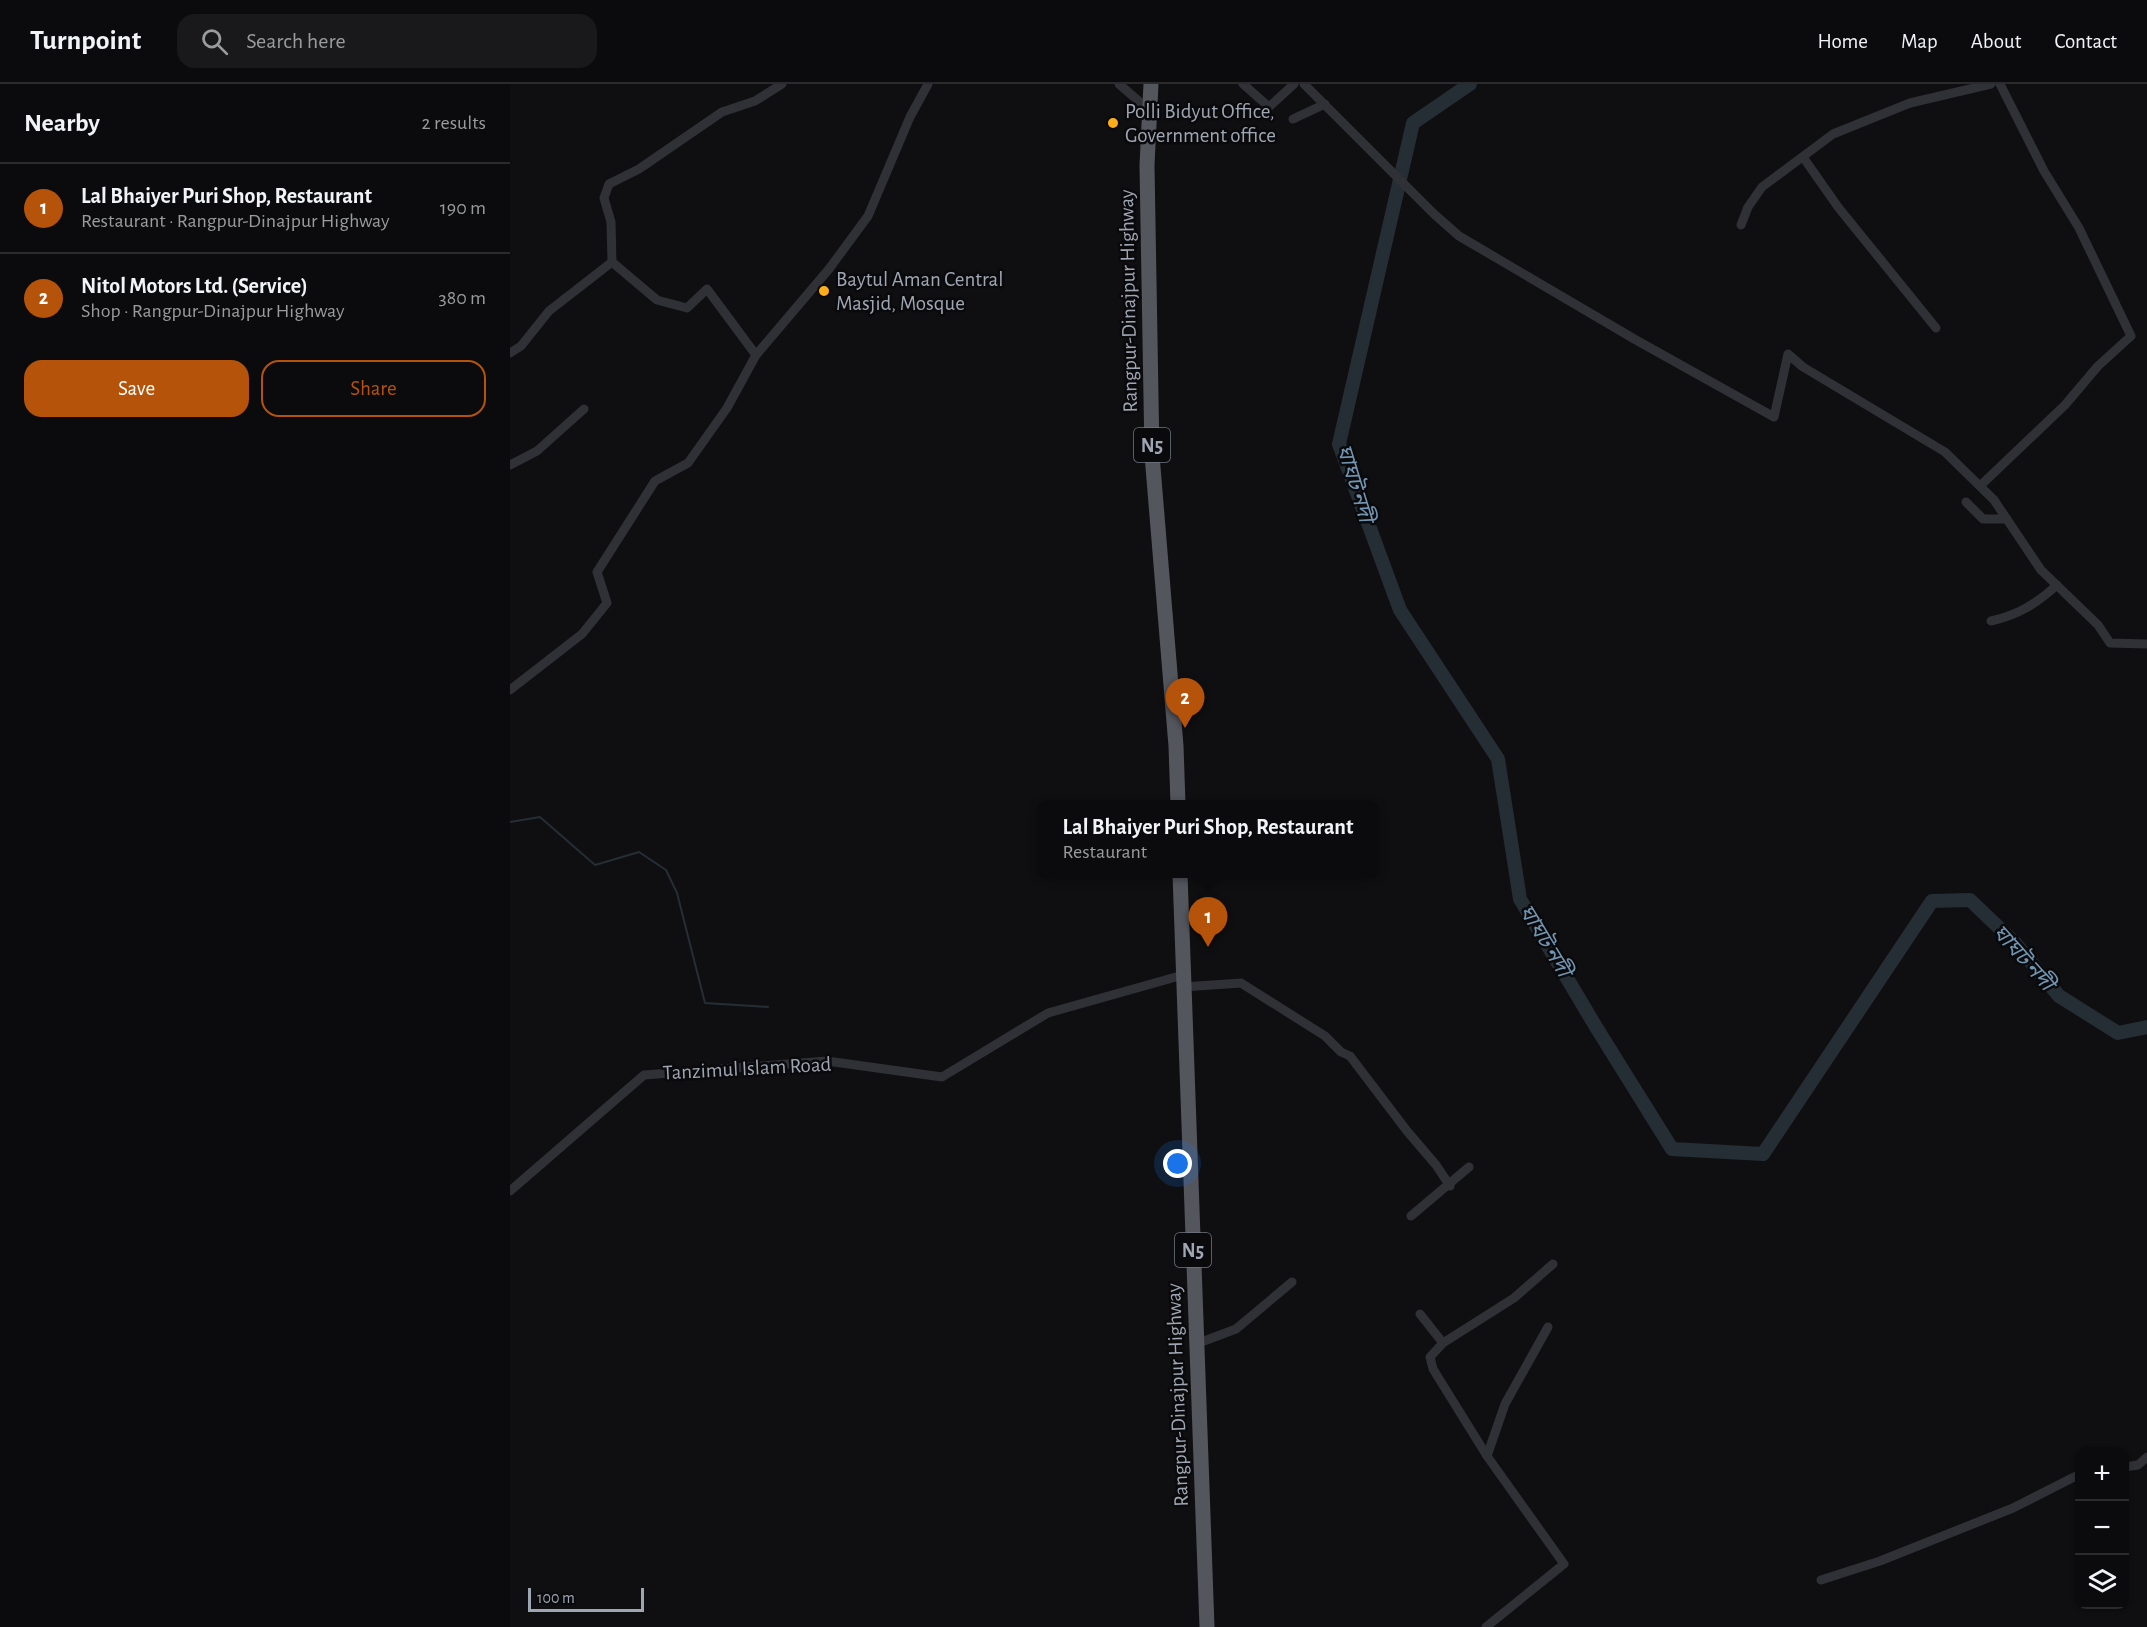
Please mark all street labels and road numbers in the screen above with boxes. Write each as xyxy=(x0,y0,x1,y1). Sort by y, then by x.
street label: Rangpur-Dinajpur Highway xyxy=(1116,189,1141,413)
road number: N5 xyxy=(1134,428,1170,462)
street label: Tanzimul Islam Road xyxy=(662,1054,832,1083)
road number: N5 xyxy=(1175,1233,1211,1267)
street label: Rangpur-Dinajpur Highway xyxy=(1163,1283,1192,1507)

